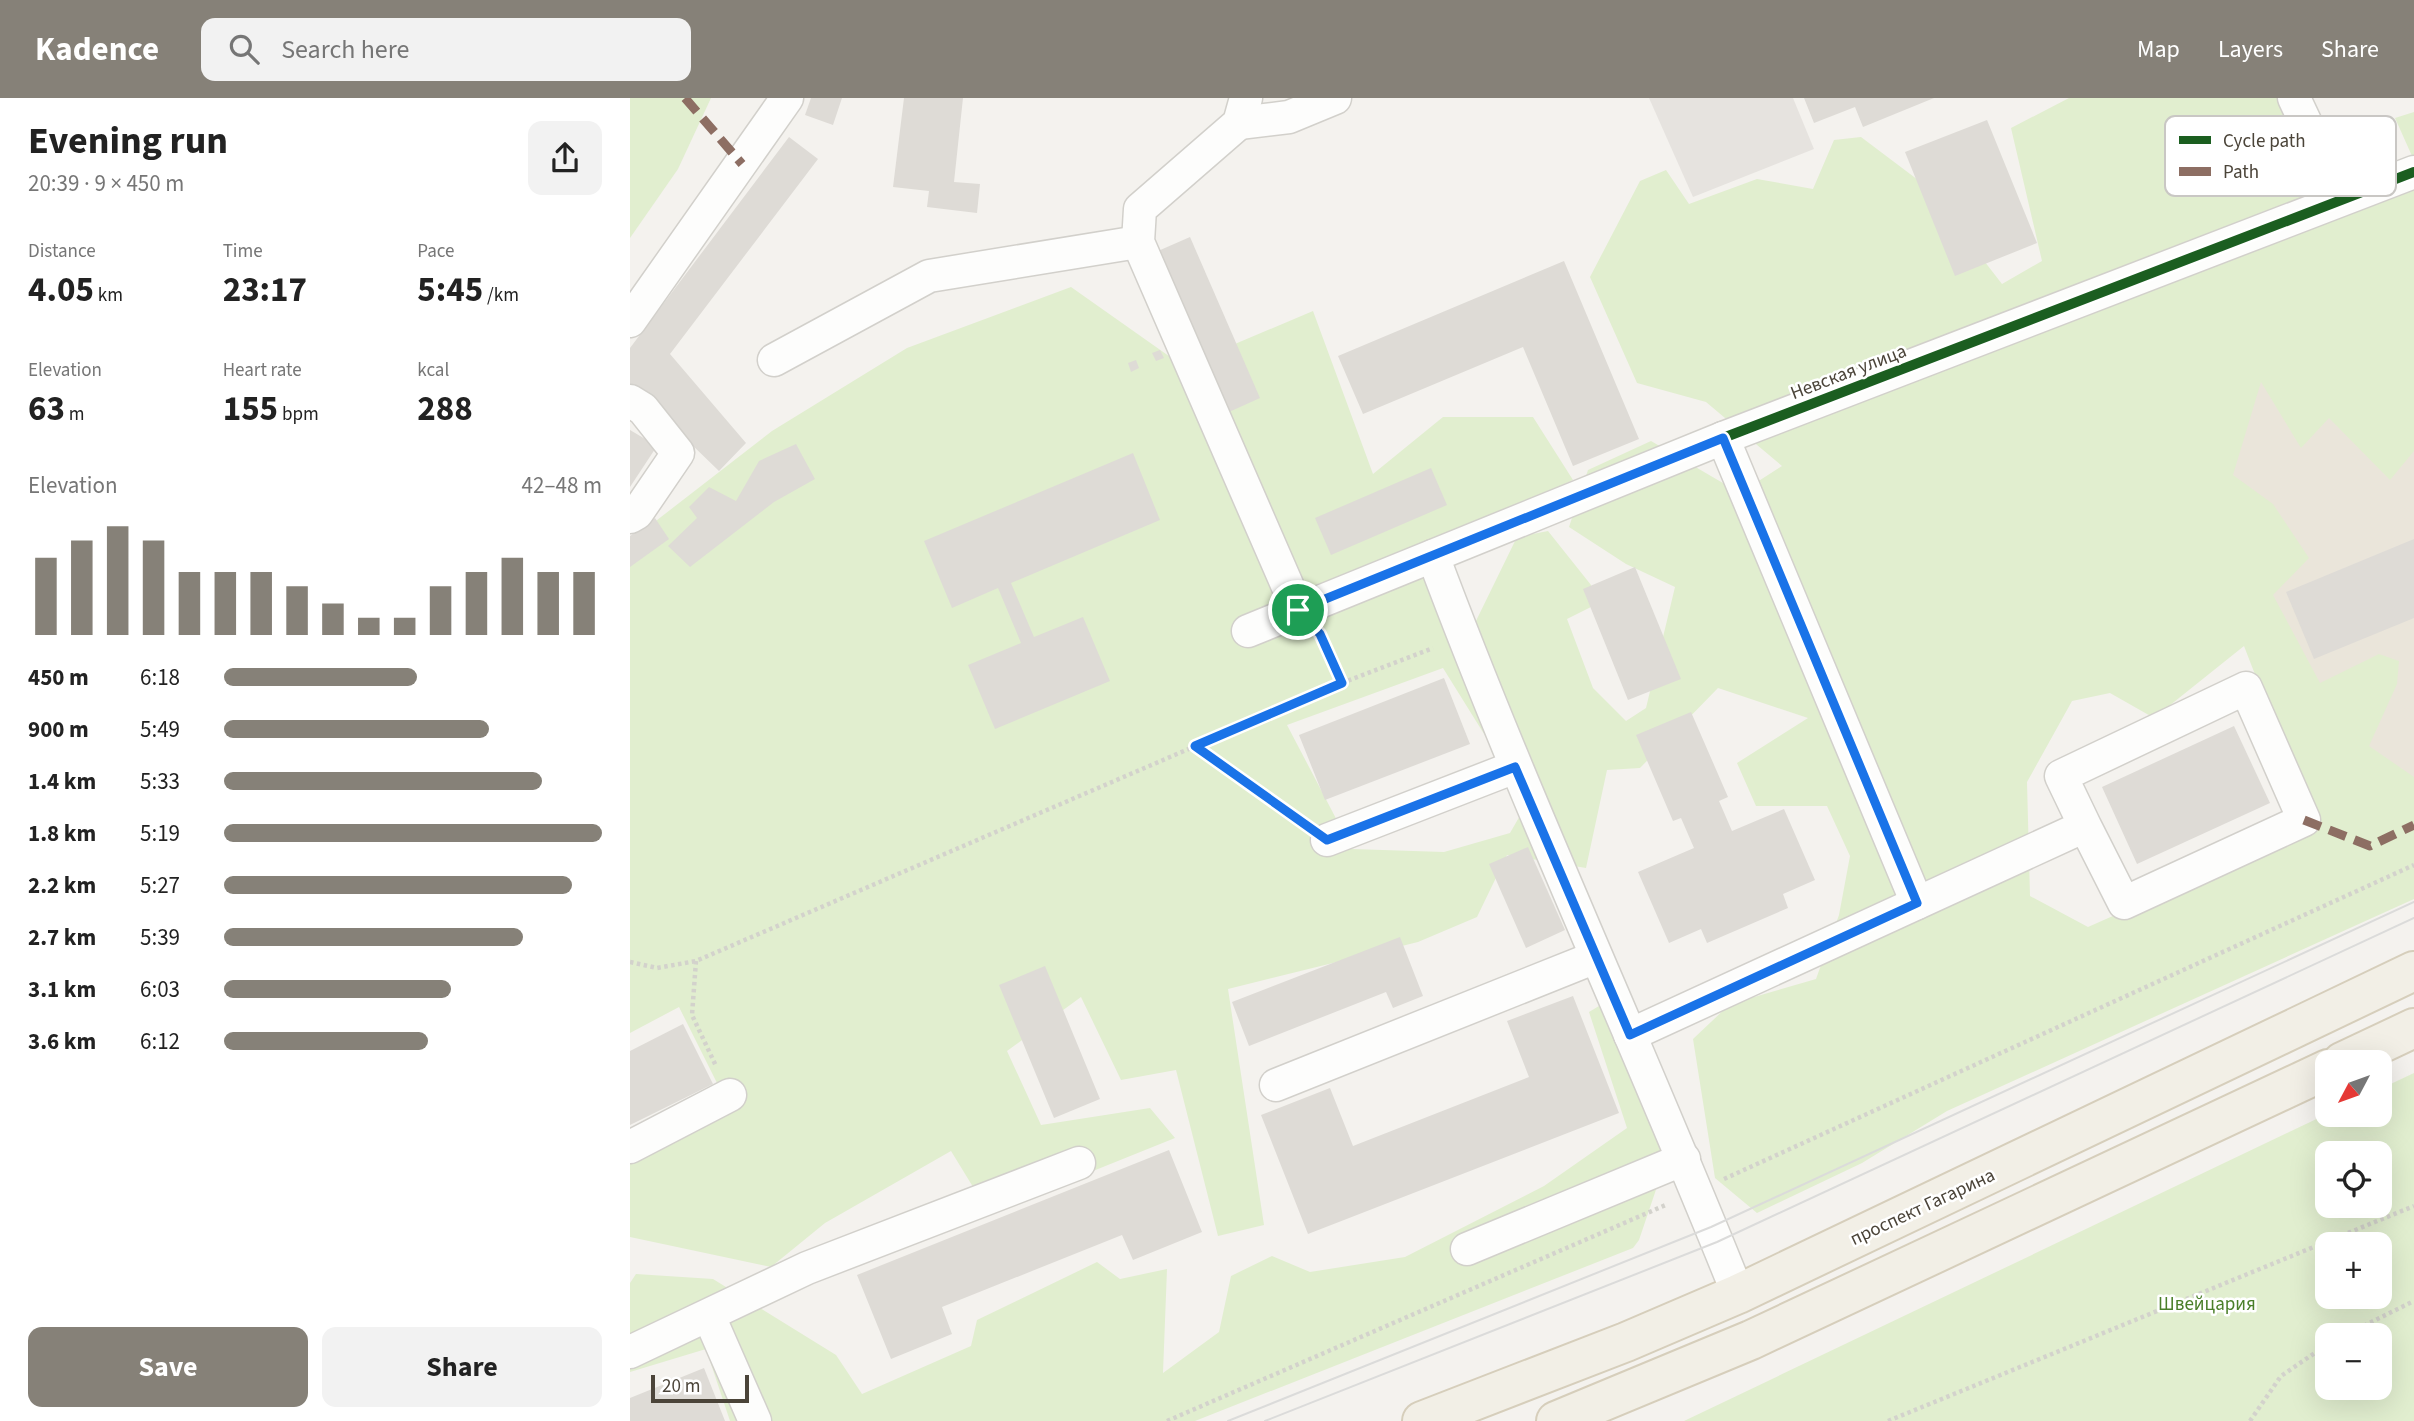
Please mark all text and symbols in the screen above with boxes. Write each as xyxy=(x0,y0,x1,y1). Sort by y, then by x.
search box xyxy=(201,18,691,81)
text: Kadence xyxy=(35,26,159,73)
icon: search xyxy=(225,30,263,68)
text: Search here xyxy=(281,31,409,68)
text: Map xyxy=(2137,32,2180,67)
text: Layers xyxy=(2218,32,2283,67)
text: Share xyxy=(2321,32,2379,67)
text: Evening run xyxy=(28,114,228,168)
legend xyxy=(2165,116,2396,196)
button: share xyxy=(528,121,602,195)
text: Cycle path xyxy=(2223,128,2305,155)
text: Path xyxy=(2223,159,2259,186)
text: 20:39 · 9 × 450 m xyxy=(28,167,184,200)
text: Distance xyxy=(28,238,96,265)
text: Time xyxy=(223,238,263,265)
text: Pace xyxy=(417,238,455,265)
text: 4.05 xyxy=(28,265,94,315)
text: 23:17 xyxy=(223,265,307,315)
text: 5:45 xyxy=(417,265,483,315)
text: km xyxy=(94,282,123,309)
text: /km xyxy=(483,282,519,309)
street label: Невская улица xyxy=(1787,338,1910,407)
text: Elevation xyxy=(28,357,102,384)
text: Heart rate xyxy=(223,357,302,384)
text: kcal xyxy=(417,357,449,384)
text: 63 xyxy=(28,384,65,434)
text: 155 xyxy=(223,384,278,434)
text: 288 xyxy=(417,384,473,434)
text: m xyxy=(65,401,85,428)
text: bpm xyxy=(278,401,319,428)
text: Elevation xyxy=(28,469,118,502)
text: 42–48 m xyxy=(522,469,602,502)
pin xyxy=(1268,580,1328,640)
icon: arrive xyxy=(1279,591,1317,629)
text: 450 m xyxy=(28,661,89,694)
text: 6:18 xyxy=(140,661,180,694)
text: 900 m xyxy=(28,713,89,746)
text: 5:49 xyxy=(140,713,180,746)
text: 1.4 km xyxy=(28,765,96,798)
text: 5:33 xyxy=(140,765,180,798)
text: 1.8 km xyxy=(28,817,96,850)
text: 5:19 xyxy=(140,817,180,850)
text: 2.2 km xyxy=(28,869,96,902)
text: 5:27 xyxy=(140,869,180,902)
text: 2.7 km xyxy=(28,921,96,954)
text: 5:39 xyxy=(140,921,180,954)
text: 3.1 km xyxy=(28,973,96,1006)
text: 6:03 xyxy=(140,973,180,1006)
text: 3.6 km xyxy=(28,1025,96,1058)
text: 6:12 xyxy=(140,1025,180,1058)
north arrow xyxy=(2315,1050,2392,1127)
map controls xyxy=(2315,1050,2392,1400)
button: locate xyxy=(2315,1141,2392,1218)
street label: проспект Гагарина xyxy=(1846,1162,2000,1253)
button: + xyxy=(2315,1232,2392,1309)
park label: Швейцария xyxy=(2158,1291,2256,1318)
button: − xyxy=(2315,1323,2392,1400)
button: Save xyxy=(28,1327,308,1407)
button: Share xyxy=(322,1327,602,1407)
scale bar xyxy=(651,1372,749,1404)
text: 20 m xyxy=(662,1373,700,1400)

